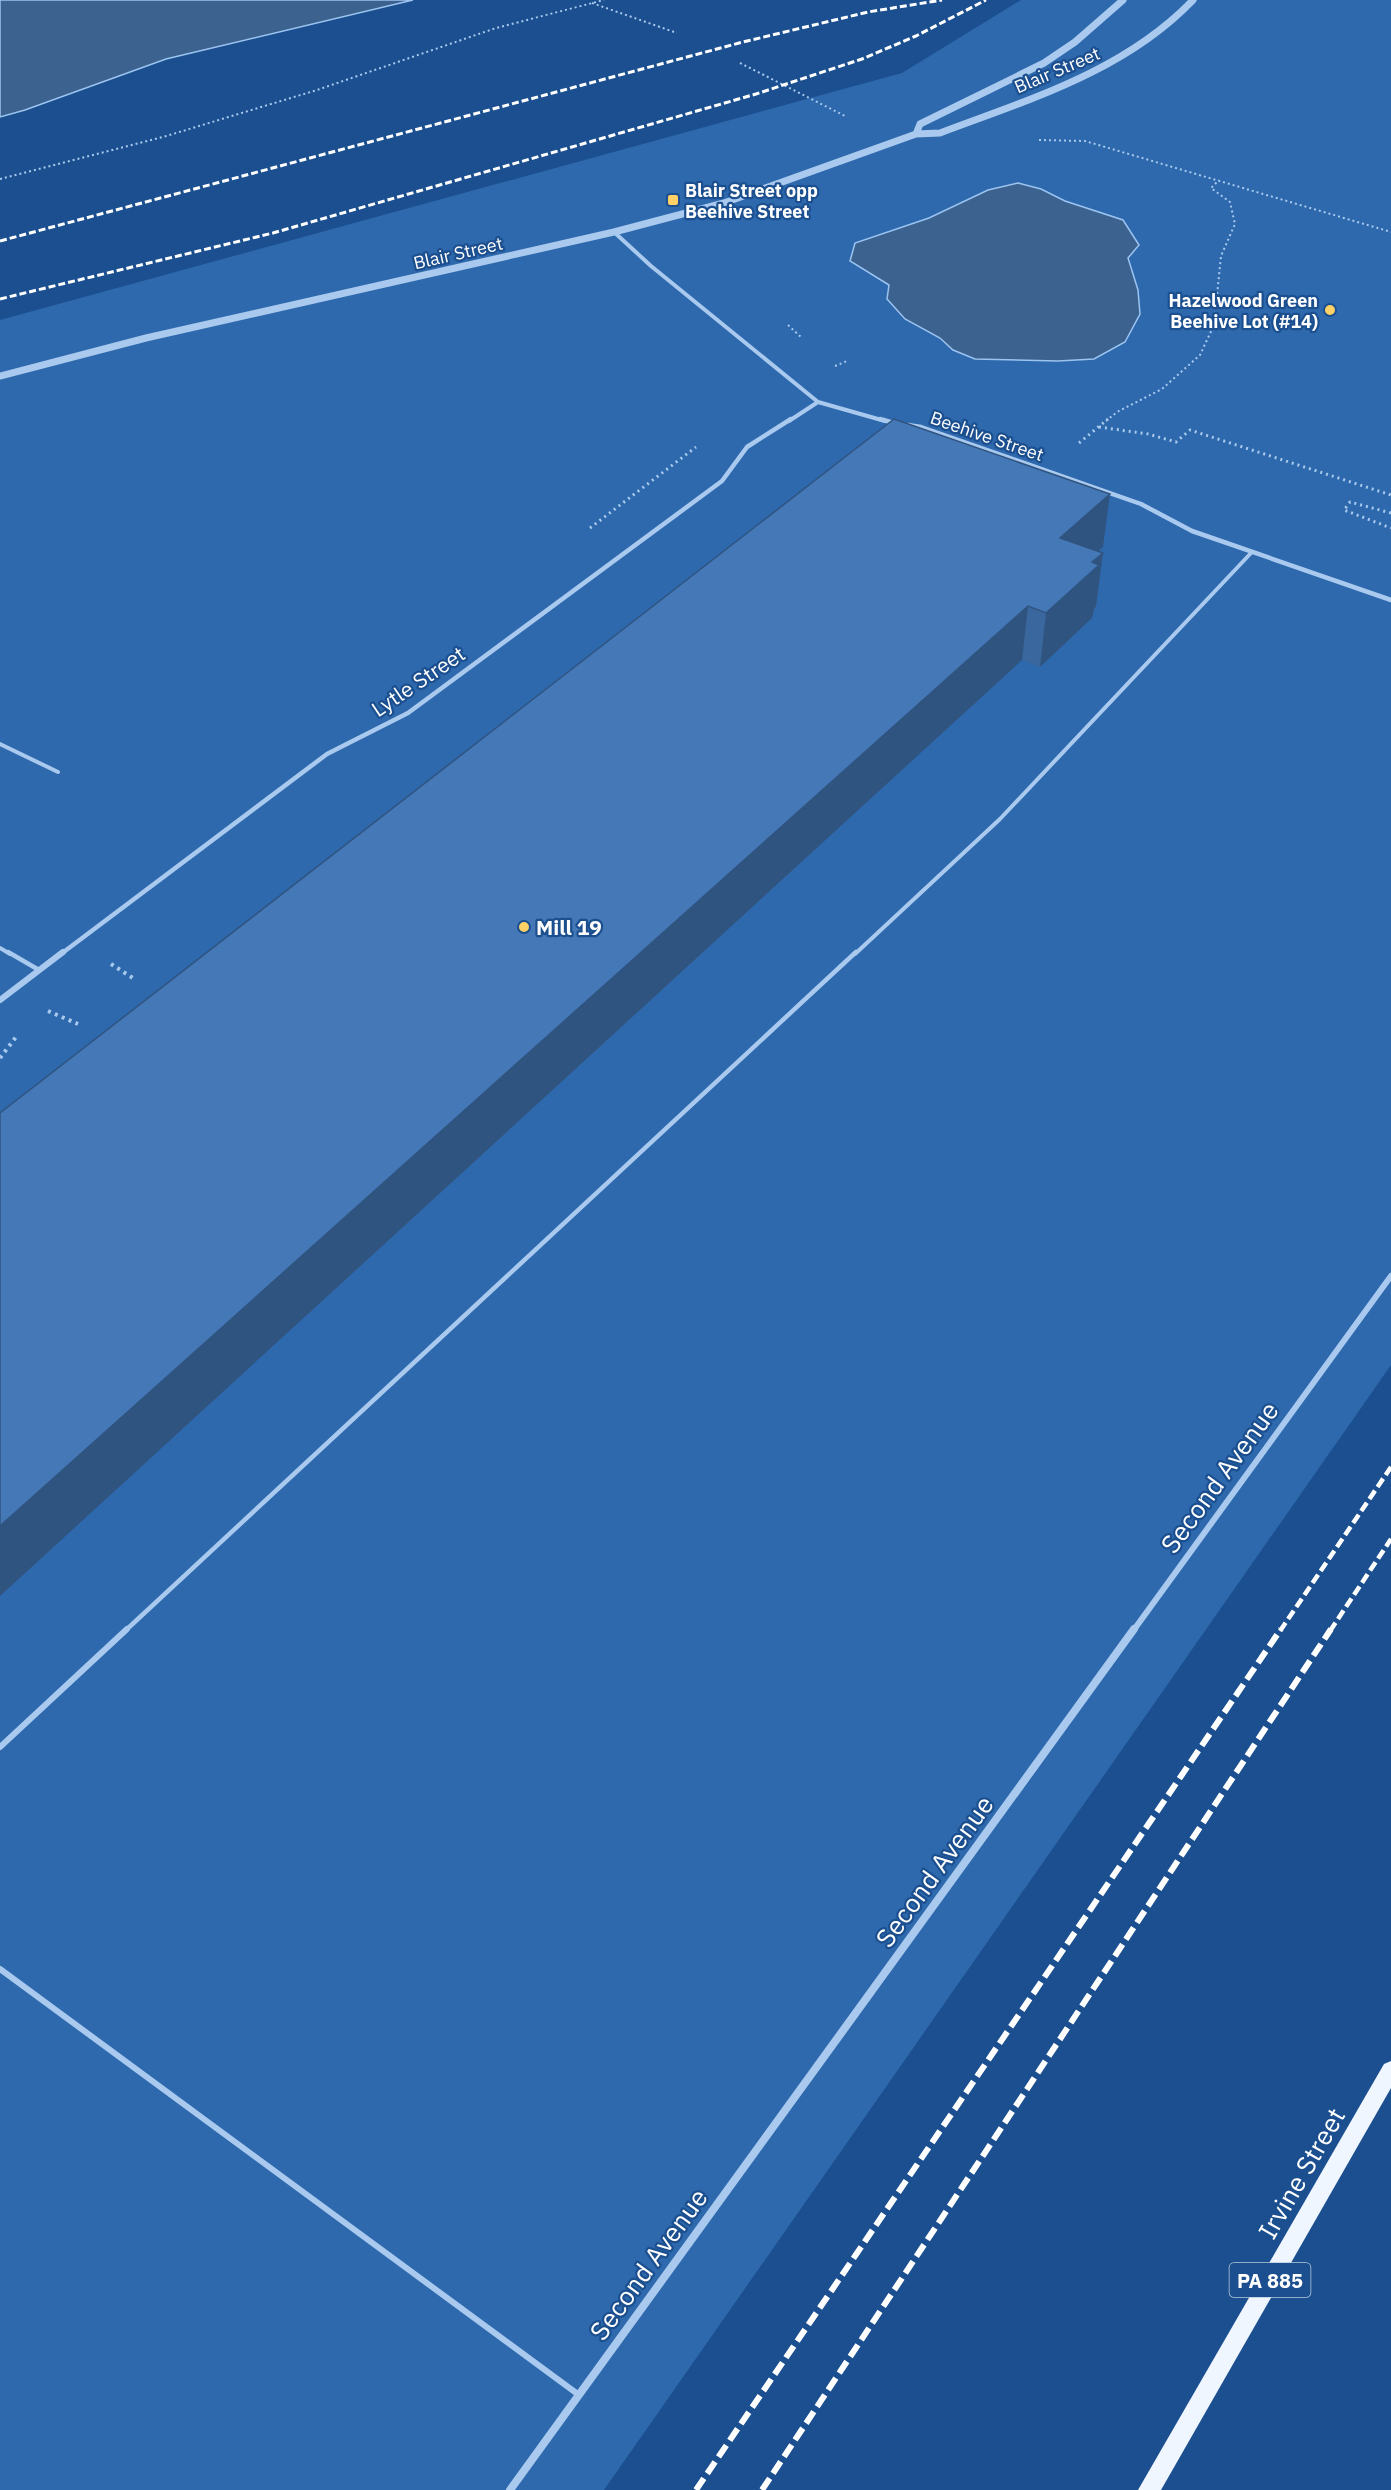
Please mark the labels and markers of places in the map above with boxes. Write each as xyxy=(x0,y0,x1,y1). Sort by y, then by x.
place label: Blair Street opp Beehive Street xyxy=(685,179,818,223)
marker: Blair Street opp Beehive Street xyxy=(666,193,680,207)
place label: Hazelwood Green Beehive Lot (#14) xyxy=(1169,289,1318,333)
marker: Hazelwood Green Beehive Lot (#14) xyxy=(1323,303,1337,317)
place label: Mill 19 xyxy=(536,913,602,941)
marker: Mill 19 xyxy=(517,920,531,934)

